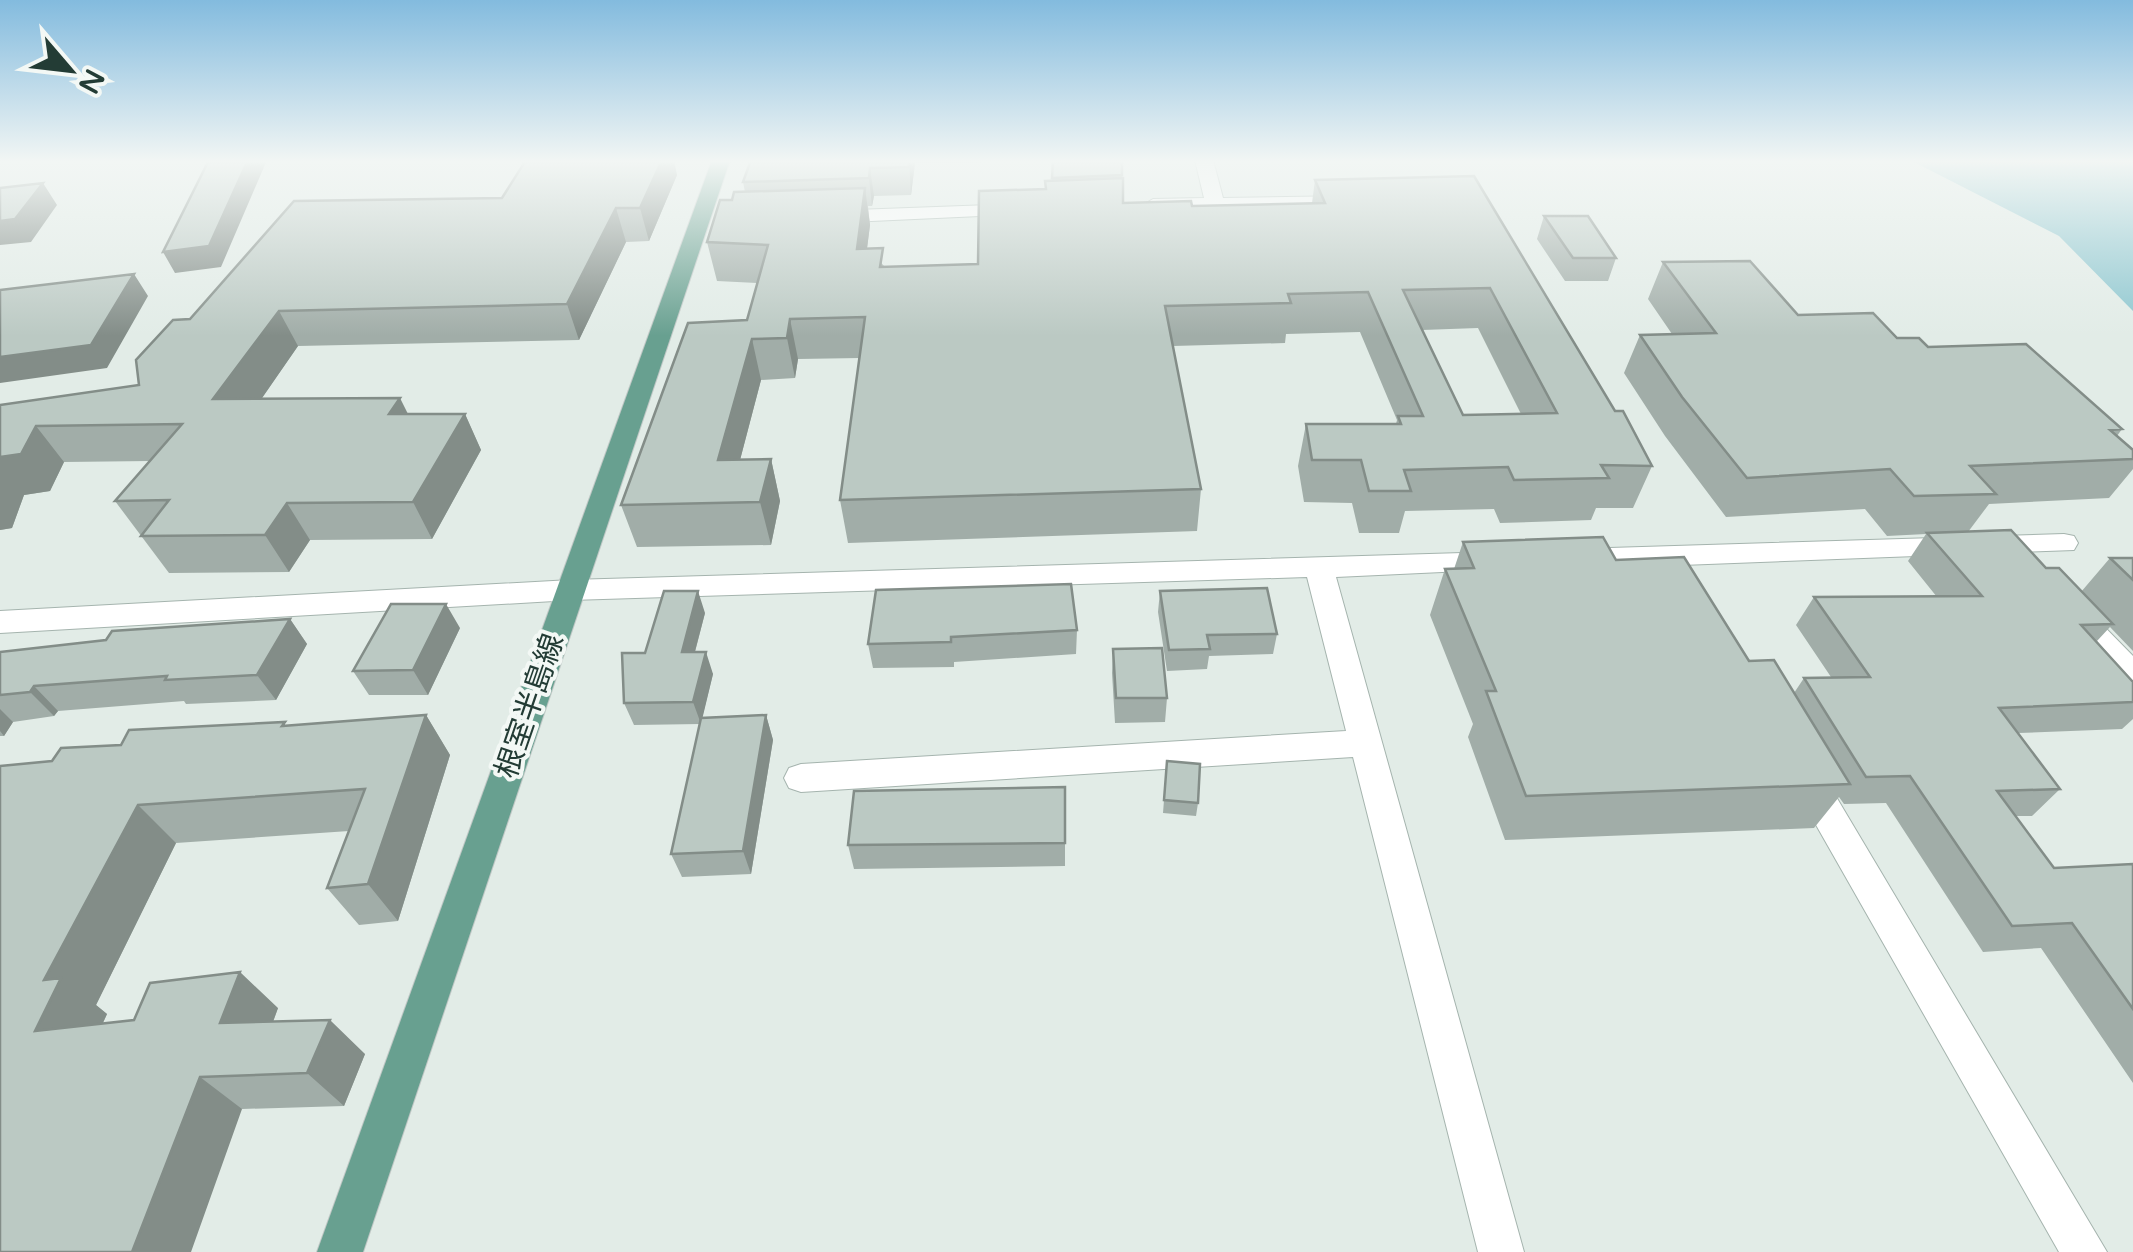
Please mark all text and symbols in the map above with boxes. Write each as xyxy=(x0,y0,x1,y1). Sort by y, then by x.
north arrow xyxy=(20,20,120,120)
text: N xyxy=(71,63,111,99)
street label: 根室半島線 xyxy=(488,629,572,783)

